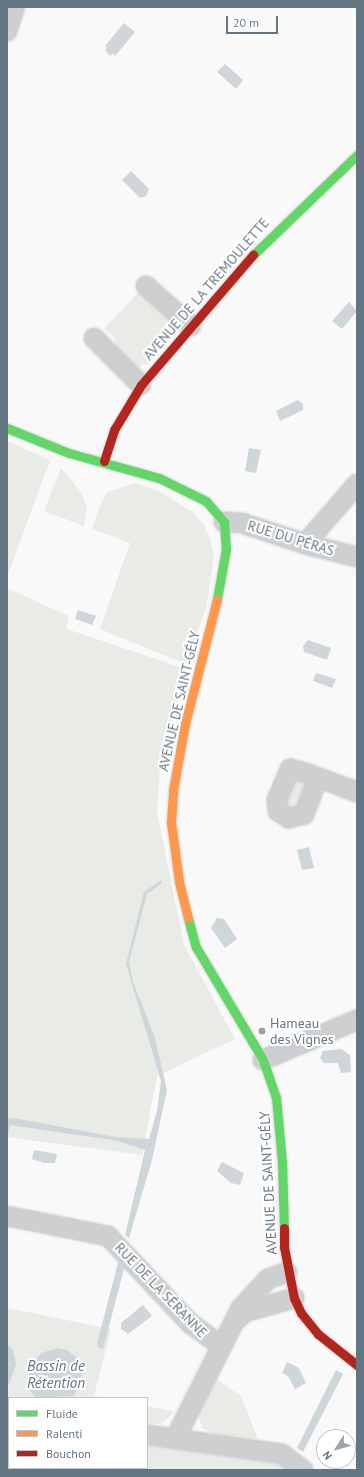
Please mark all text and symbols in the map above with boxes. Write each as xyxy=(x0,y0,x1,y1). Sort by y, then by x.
scale bar xyxy=(228,8,280,34)
text: 20 m xyxy=(233,15,259,30)
street label: AVENUE DE LA TREMOULETTE xyxy=(139,214,273,364)
street label: RUE DU PÉRAS xyxy=(246,517,336,559)
street label: AVENUE DE SAINT-GÉLY xyxy=(155,629,203,773)
place label: Hameau des Vignes xyxy=(270,1015,334,1048)
marker: Hameau des Vignes xyxy=(257,1026,267,1036)
street label: AVENUE DE SAINT-GÉLY xyxy=(256,1111,280,1255)
street label: RUE DE LA SÉRANNE xyxy=(111,1239,211,1341)
water label: Bassin de Rétention xyxy=(27,1356,85,1391)
legend xyxy=(8,1397,148,1469)
text: Fluide xyxy=(46,1406,78,1421)
text: Ralenti xyxy=(46,1426,82,1441)
north arrow xyxy=(316,1429,356,1469)
text: Bouchon xyxy=(46,1446,91,1461)
text: N xyxy=(319,1449,335,1463)

